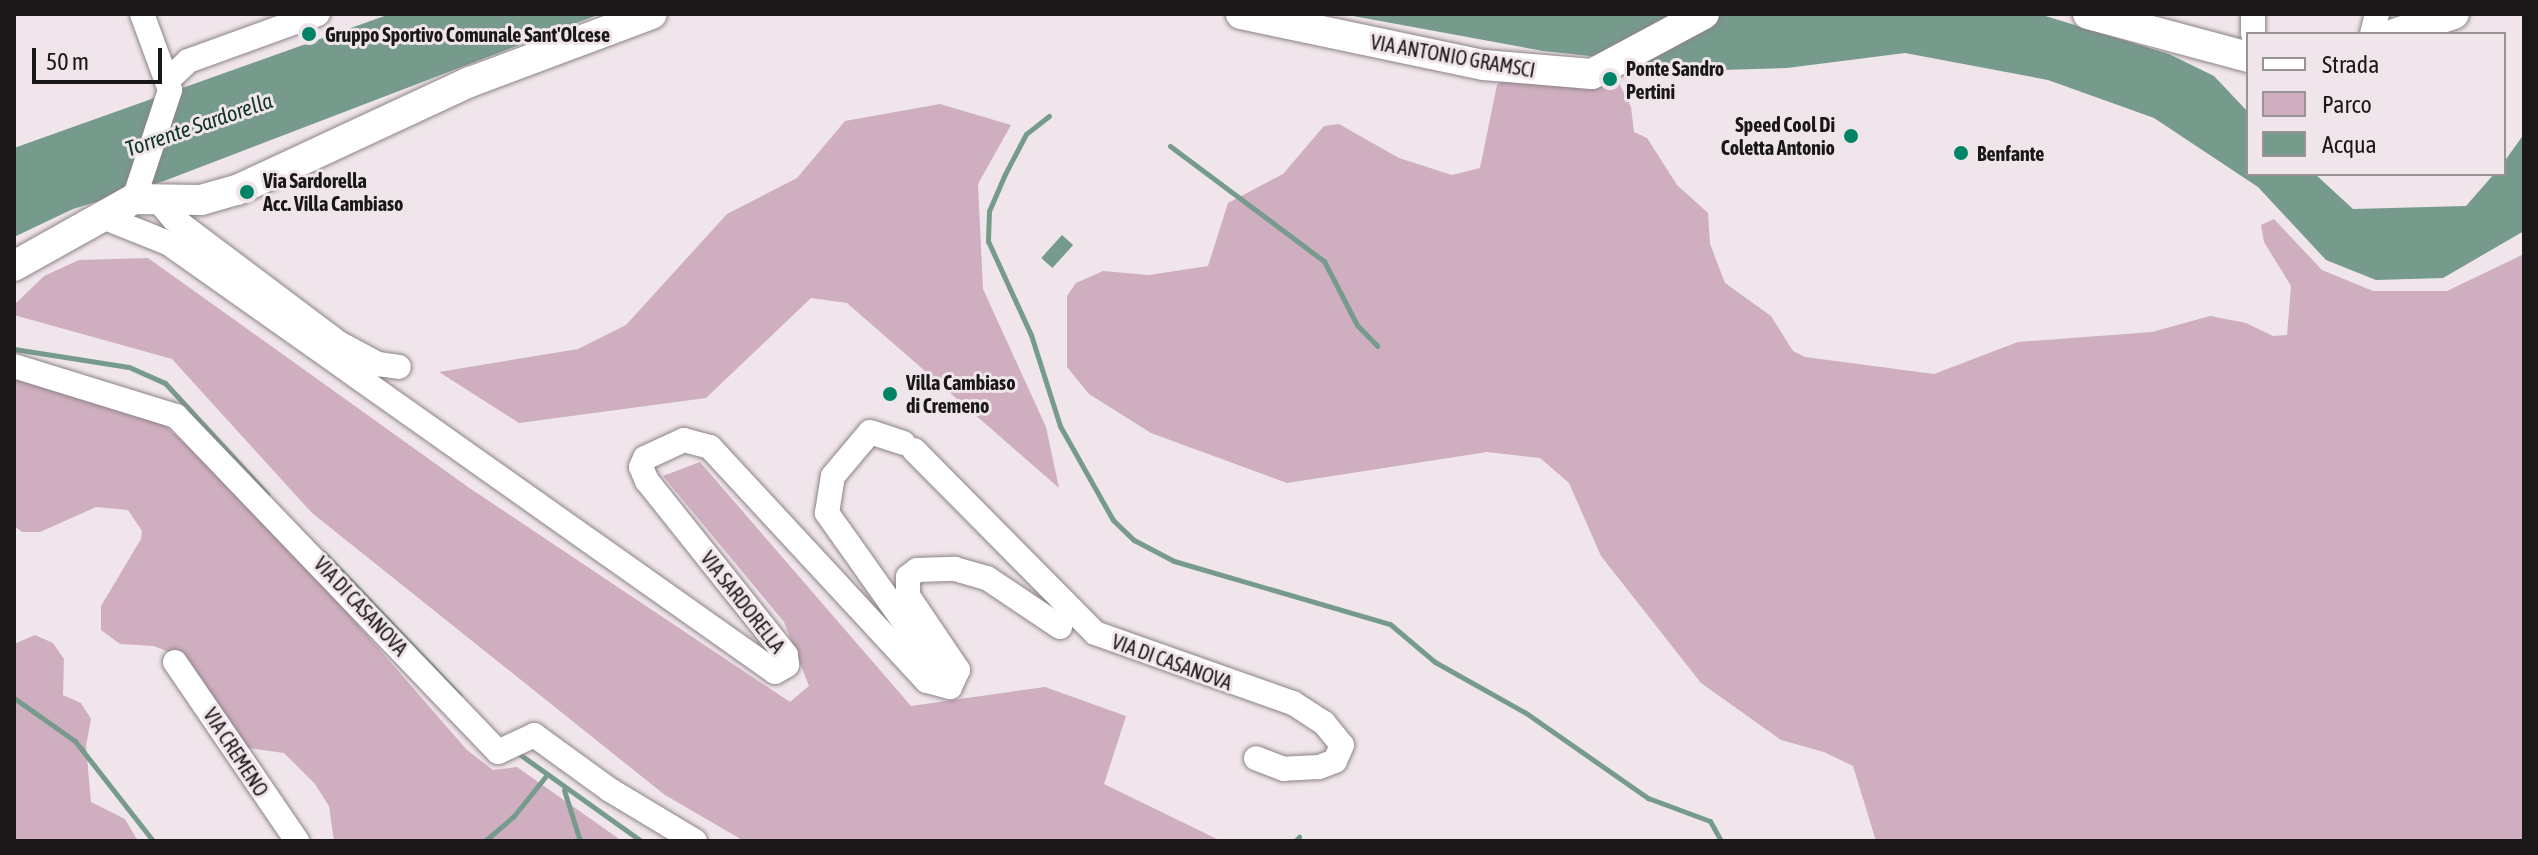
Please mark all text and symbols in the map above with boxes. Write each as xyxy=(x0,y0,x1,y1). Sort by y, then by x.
place label: Gruppo Sportivo Comunale Sant'Olcese xyxy=(325,22,610,46)
marker: Gruppo Sportivo Comunale Sant'Olcese xyxy=(300,25,318,43)
street label: VIA ANTONIO GRAMSCI xyxy=(1369,30,1537,82)
scale bar xyxy=(36,32,166,82)
legend xyxy=(2246,32,2506,176)
text: 50 m xyxy=(46,48,89,75)
text: Strada xyxy=(2322,51,2379,78)
place label: Ponte Sandro Pertini xyxy=(1626,56,1724,103)
marker: Ponte Sandro Pertini xyxy=(1601,70,1619,88)
water label: Torrente Sardorella xyxy=(122,87,276,163)
text: Parco xyxy=(2322,91,2372,118)
place label: Speed Cool Di Coletta Antonio xyxy=(1721,112,1835,159)
marker: Speed Cool Di Coletta Antonio xyxy=(1842,127,1860,145)
text: Acqua xyxy=(2322,131,2377,158)
place label: Benfante xyxy=(1977,141,2044,165)
marker: Benfante xyxy=(1952,144,1970,162)
place label: Via Sardorella Acc. Villa Cambiaso xyxy=(263,168,403,215)
marker: Via Sardorella Acc. Villa Cambiaso xyxy=(238,183,256,201)
place label: Villa Cambiaso di Cremeno xyxy=(906,370,1016,417)
marker: Villa Cambiaso di Cremeno xyxy=(881,385,899,403)
street label: VIA SARDORELLA xyxy=(696,546,790,658)
street label: VIA DI CASANOVA xyxy=(309,552,413,660)
street label: VIA DI CASANOVA xyxy=(1109,629,1235,695)
street label: VIA CREMENO xyxy=(199,703,273,801)

